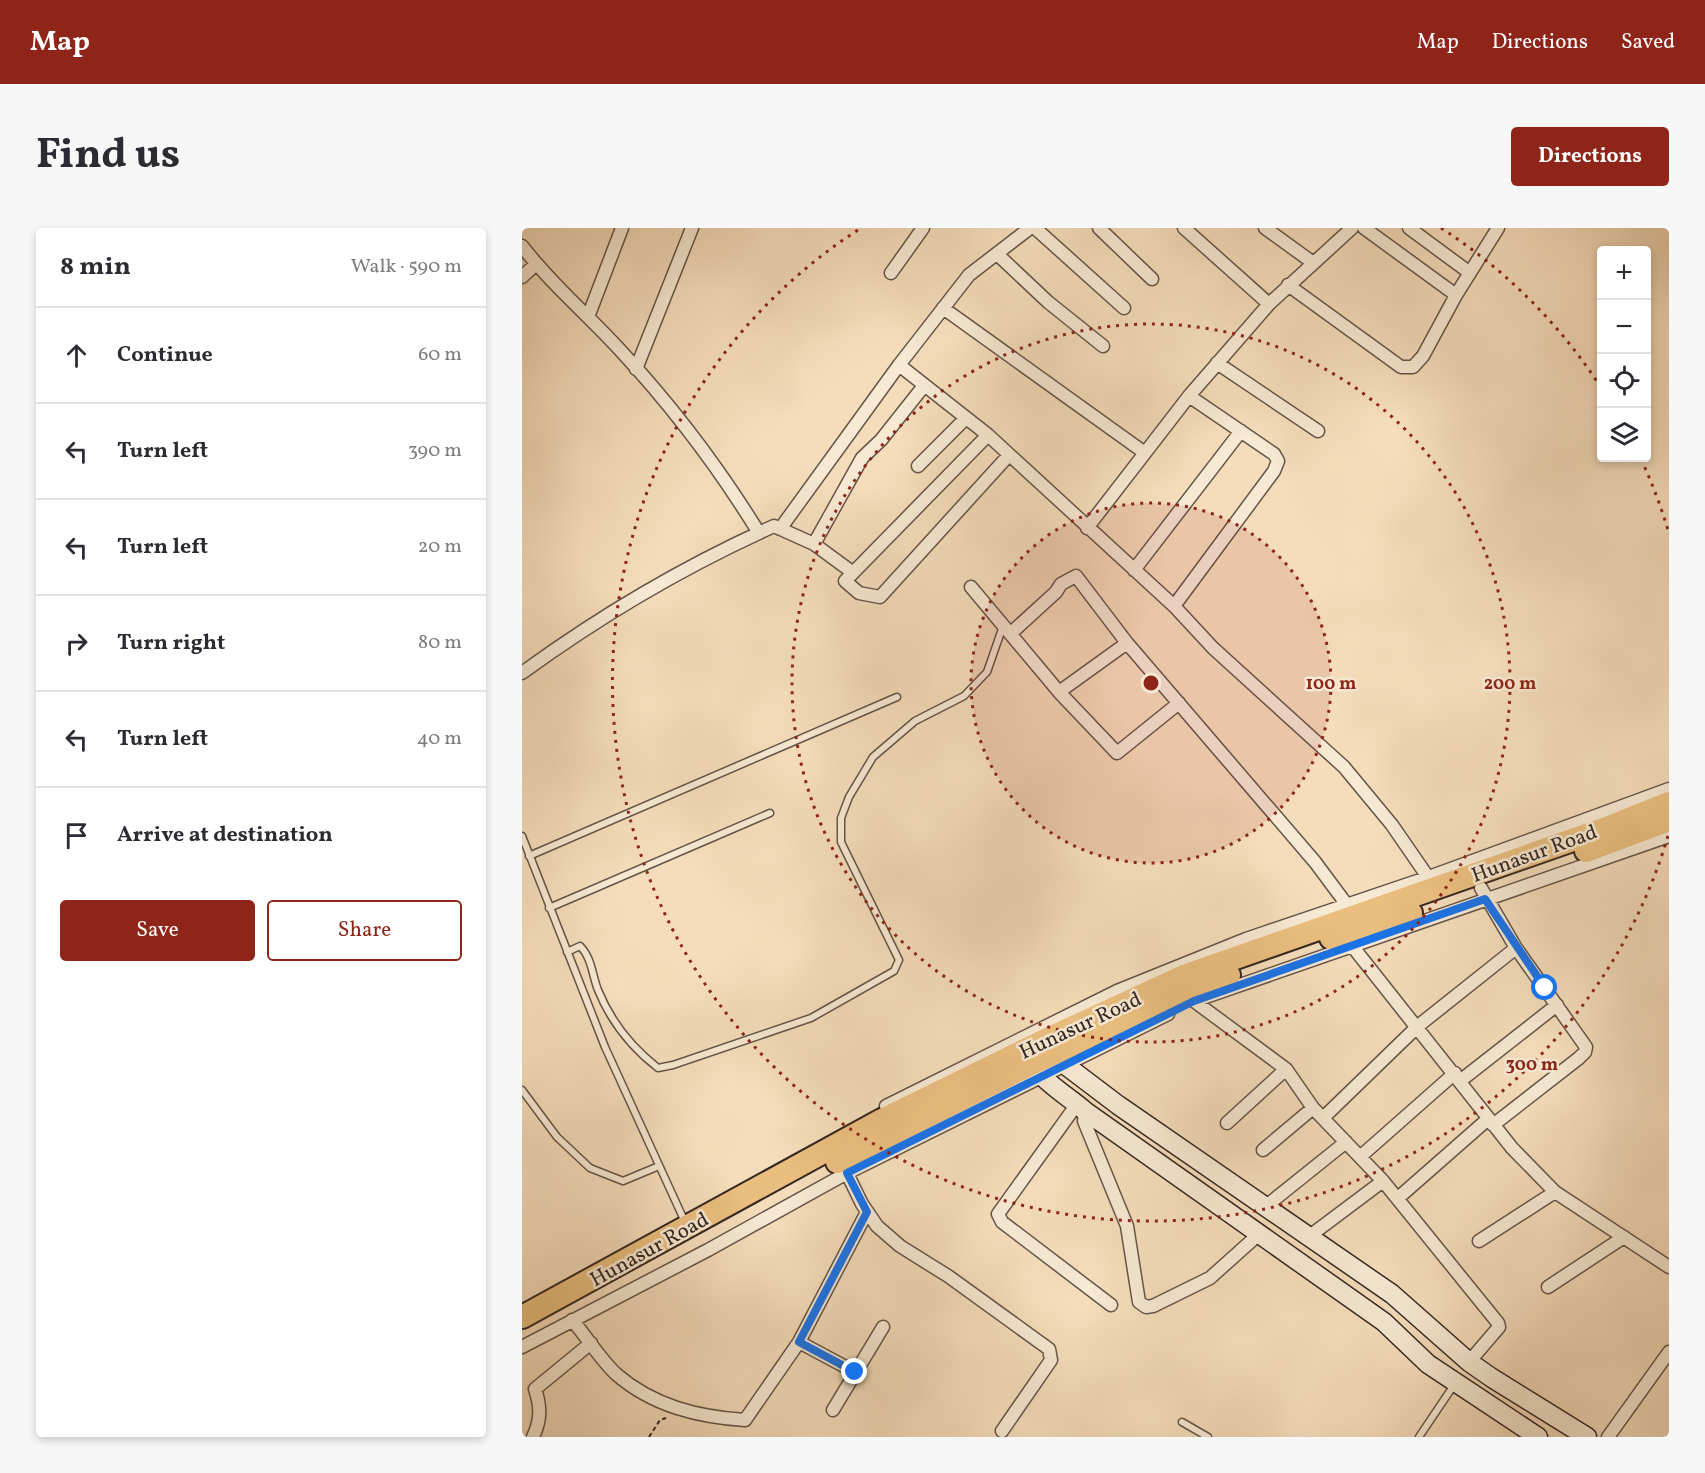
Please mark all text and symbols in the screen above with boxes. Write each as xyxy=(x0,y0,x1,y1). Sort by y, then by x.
text: Map xyxy=(30,23,90,62)
text: Map xyxy=(1417,28,1459,57)
text: Directions xyxy=(1492,28,1588,57)
text: Saved xyxy=(1621,28,1675,57)
text: Find us xyxy=(36,127,180,186)
button: Directions xyxy=(1511,127,1669,186)
map controls xyxy=(1597,246,1651,462)
button: + xyxy=(1597,246,1651,300)
text: 8 min xyxy=(60,249,131,285)
text: Walk · 590 m xyxy=(351,253,462,281)
button: − xyxy=(1597,300,1651,354)
icon: ahead xyxy=(60,339,93,372)
text: Continue xyxy=(117,340,213,371)
text: 60 m xyxy=(418,341,462,369)
button: locate xyxy=(1597,354,1651,408)
button: layers xyxy=(1597,408,1651,462)
icon: left xyxy=(60,435,93,468)
text: Turn left xyxy=(117,436,208,467)
text: 390 m xyxy=(408,437,462,465)
icon: left xyxy=(60,531,93,564)
text: Turn left xyxy=(117,532,208,563)
text: 20 m xyxy=(418,533,462,561)
icon: right xyxy=(60,627,93,660)
text: Turn right xyxy=(117,628,225,659)
text: 80 m xyxy=(418,629,462,657)
text: 100 m xyxy=(1306,672,1356,697)
text: 200 m xyxy=(1484,672,1536,697)
centre of rings xyxy=(1141,673,1161,693)
icon: left xyxy=(60,723,93,756)
text: Turn left xyxy=(117,724,208,755)
text: 40 m xyxy=(417,725,462,753)
street label: Hunasur Road xyxy=(1468,818,1601,891)
icon: arrive xyxy=(60,819,93,852)
text: Arrive at destination xyxy=(117,820,333,851)
button: Save xyxy=(60,900,255,961)
button: Share xyxy=(267,900,462,961)
route start xyxy=(1531,974,1557,1000)
street label: Hunasur Road xyxy=(1015,985,1147,1067)
text: 300 m xyxy=(1506,1053,1558,1078)
street label: Hunasur Road xyxy=(585,1206,714,1295)
route end xyxy=(841,1358,867,1384)

